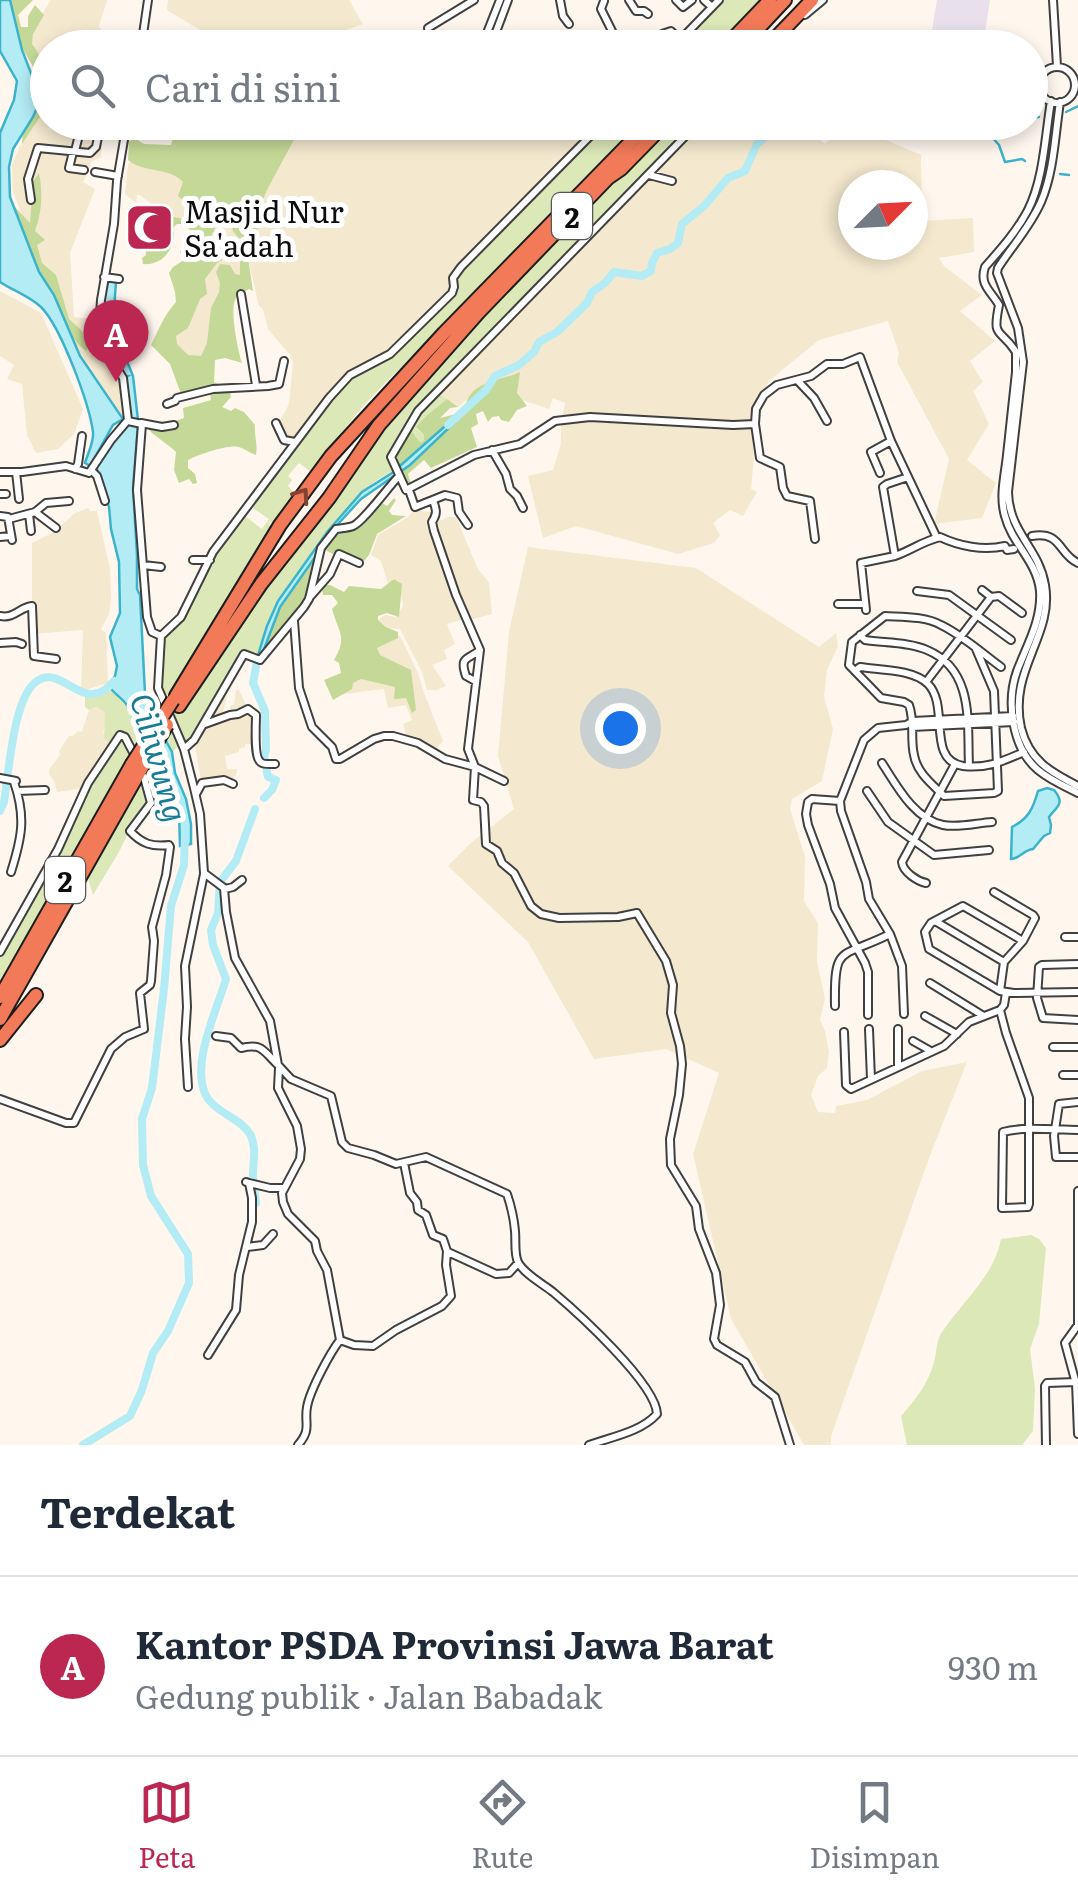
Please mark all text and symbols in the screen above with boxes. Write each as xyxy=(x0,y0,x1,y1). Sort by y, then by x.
search box xyxy=(30,30,1048,140)
text: Cari di sini xyxy=(145,57,341,114)
icon: search xyxy=(65,58,120,113)
north arrow xyxy=(838,170,928,260)
place label: Masjid Nur Sa'adah xyxy=(184,188,344,266)
road number: 2 xyxy=(552,193,592,239)
mosque icon: Masjid Nur Sa'adah xyxy=(123,201,175,253)
pin: A xyxy=(84,300,148,382)
one-way arrow xyxy=(290,487,308,506)
water label: Ciliwung xyxy=(120,687,202,827)
your location xyxy=(595,703,646,754)
road number: 2 xyxy=(45,857,85,903)
text: Terdekat xyxy=(40,1479,235,1541)
text: Kantor PSDA Provinsi Jawa Barat xyxy=(135,1614,774,1671)
text: A xyxy=(60,1642,85,1690)
text: 930 m xyxy=(948,1642,1038,1690)
text: Gedung publik · Jalan Babadak xyxy=(135,1671,602,1719)
tab: Peta xyxy=(138,1775,195,1877)
tab: Rute xyxy=(472,1775,533,1877)
tab: Disimpan xyxy=(810,1775,940,1877)

